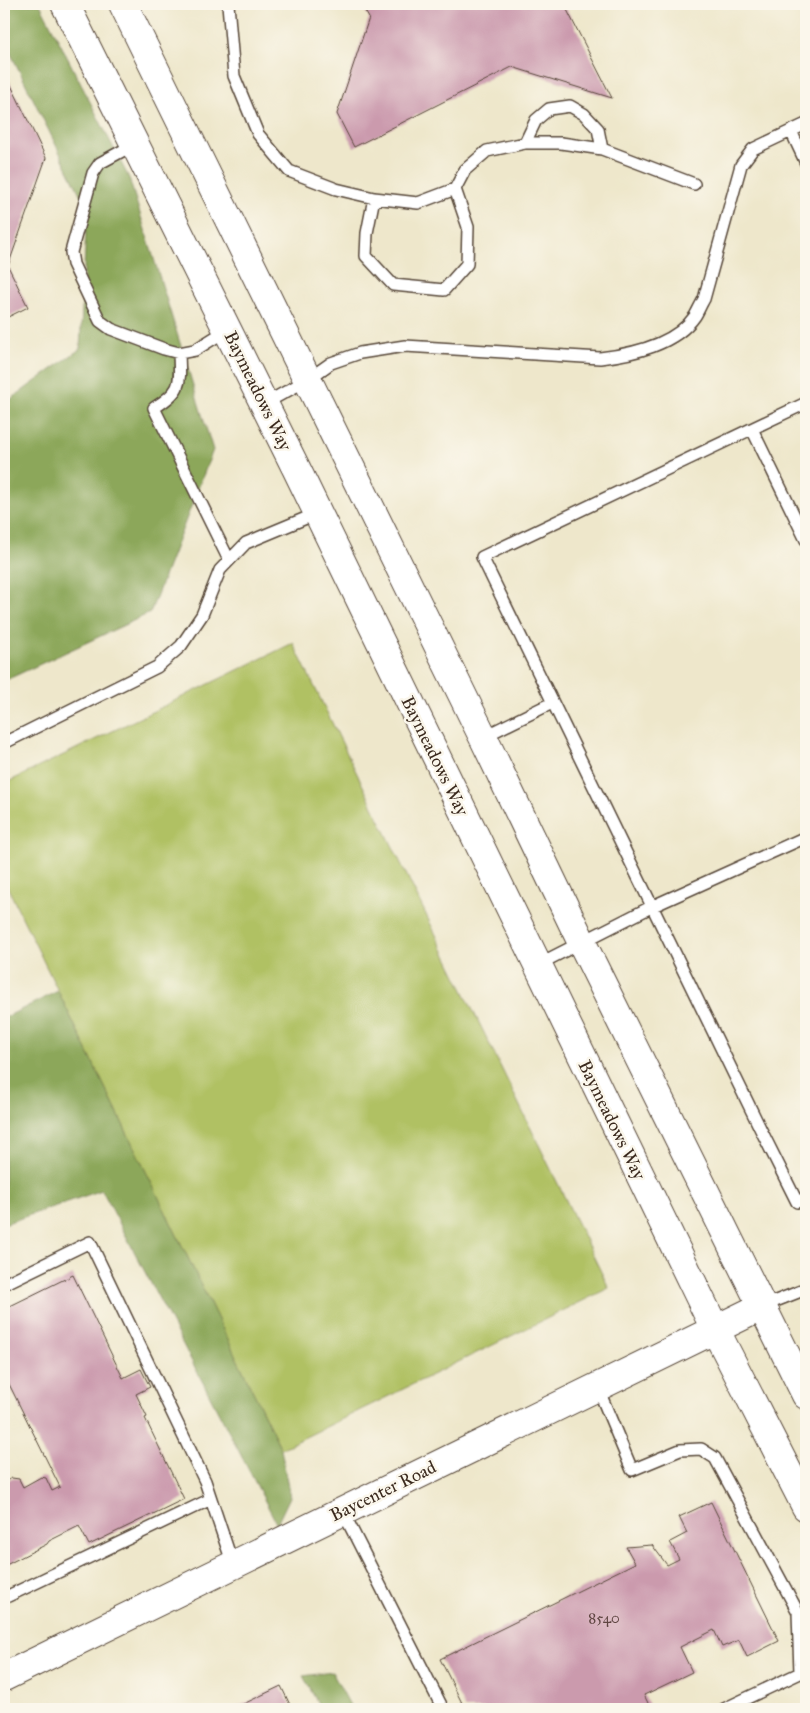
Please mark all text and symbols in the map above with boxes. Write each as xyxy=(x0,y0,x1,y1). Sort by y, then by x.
street label: Baymeadows Way xyxy=(220,328,297,455)
street label: Baymeadows Way xyxy=(397,693,474,820)
street label: Baymeadows Way xyxy=(574,1057,651,1184)
street label: Baycenter Road xyxy=(326,1456,440,1526)
house number: 8540 xyxy=(588,1609,620,1627)

